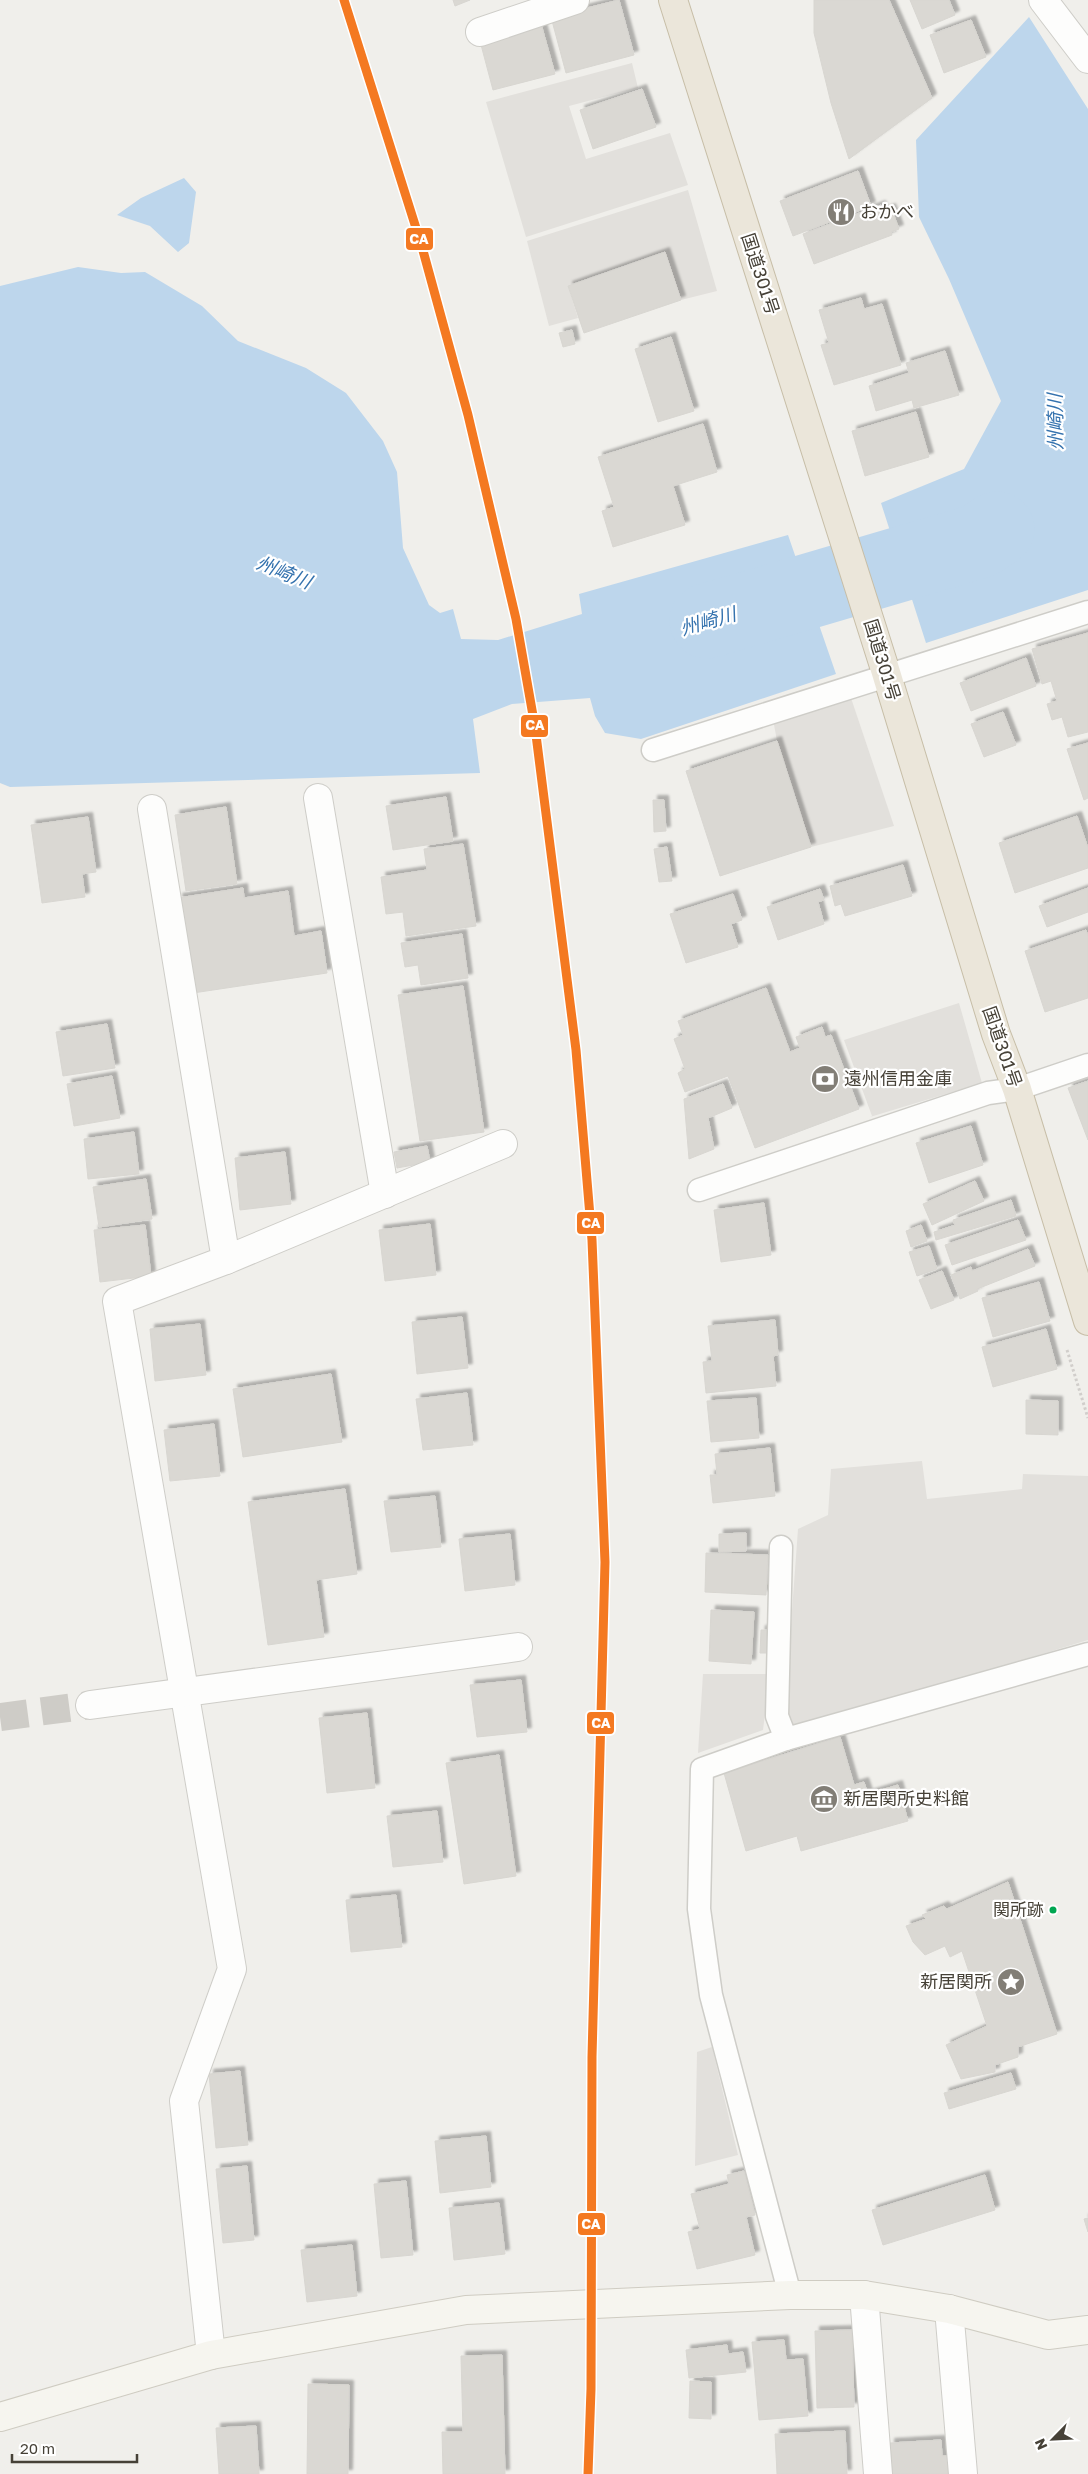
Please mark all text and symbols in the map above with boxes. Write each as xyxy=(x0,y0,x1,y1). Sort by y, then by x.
restaurant icon: おかべ xyxy=(826,197,856,227)
place label: おかべ xyxy=(860,200,914,222)
line badge: CA xyxy=(405,227,434,251)
text: CA xyxy=(409,230,429,247)
street label: 国道301号 xyxy=(737,230,784,317)
water label: 州崎川 xyxy=(1042,391,1066,451)
water label: 州崎川 xyxy=(253,550,317,594)
water label: 州崎川 xyxy=(677,601,740,639)
street label: 国道301号 xyxy=(860,616,906,703)
line badge: CA xyxy=(520,714,549,738)
text: CA xyxy=(525,716,545,733)
street label: 国道301号 xyxy=(979,1003,1027,1090)
bank icon: 遠州信用金庫 xyxy=(810,1064,840,1094)
place label: 遠州信用金庫 xyxy=(844,1067,952,1089)
line badge: CA xyxy=(576,1211,605,1235)
text: CA xyxy=(581,1214,601,1231)
line badge: CA xyxy=(586,1711,615,1735)
text: CA xyxy=(591,1714,611,1731)
museum icon: 新居関所史料館 xyxy=(809,1784,839,1814)
place label: 新居関所史料館 xyxy=(843,1787,969,1809)
place label: 関所跡 xyxy=(993,1899,1044,1920)
marker: 関所跡 xyxy=(1048,1905,1058,1915)
place icon: 新居関所 xyxy=(996,1967,1026,1997)
place label: 新居関所 xyxy=(920,1970,992,1992)
line badge: CA xyxy=(577,2212,606,2236)
text: CA xyxy=(581,2215,601,2232)
north arrow xyxy=(1028,2414,1078,2464)
scale bar xyxy=(12,2432,138,2464)
text: N xyxy=(1031,2436,1051,2453)
text: 20 m xyxy=(20,2439,55,2457)

